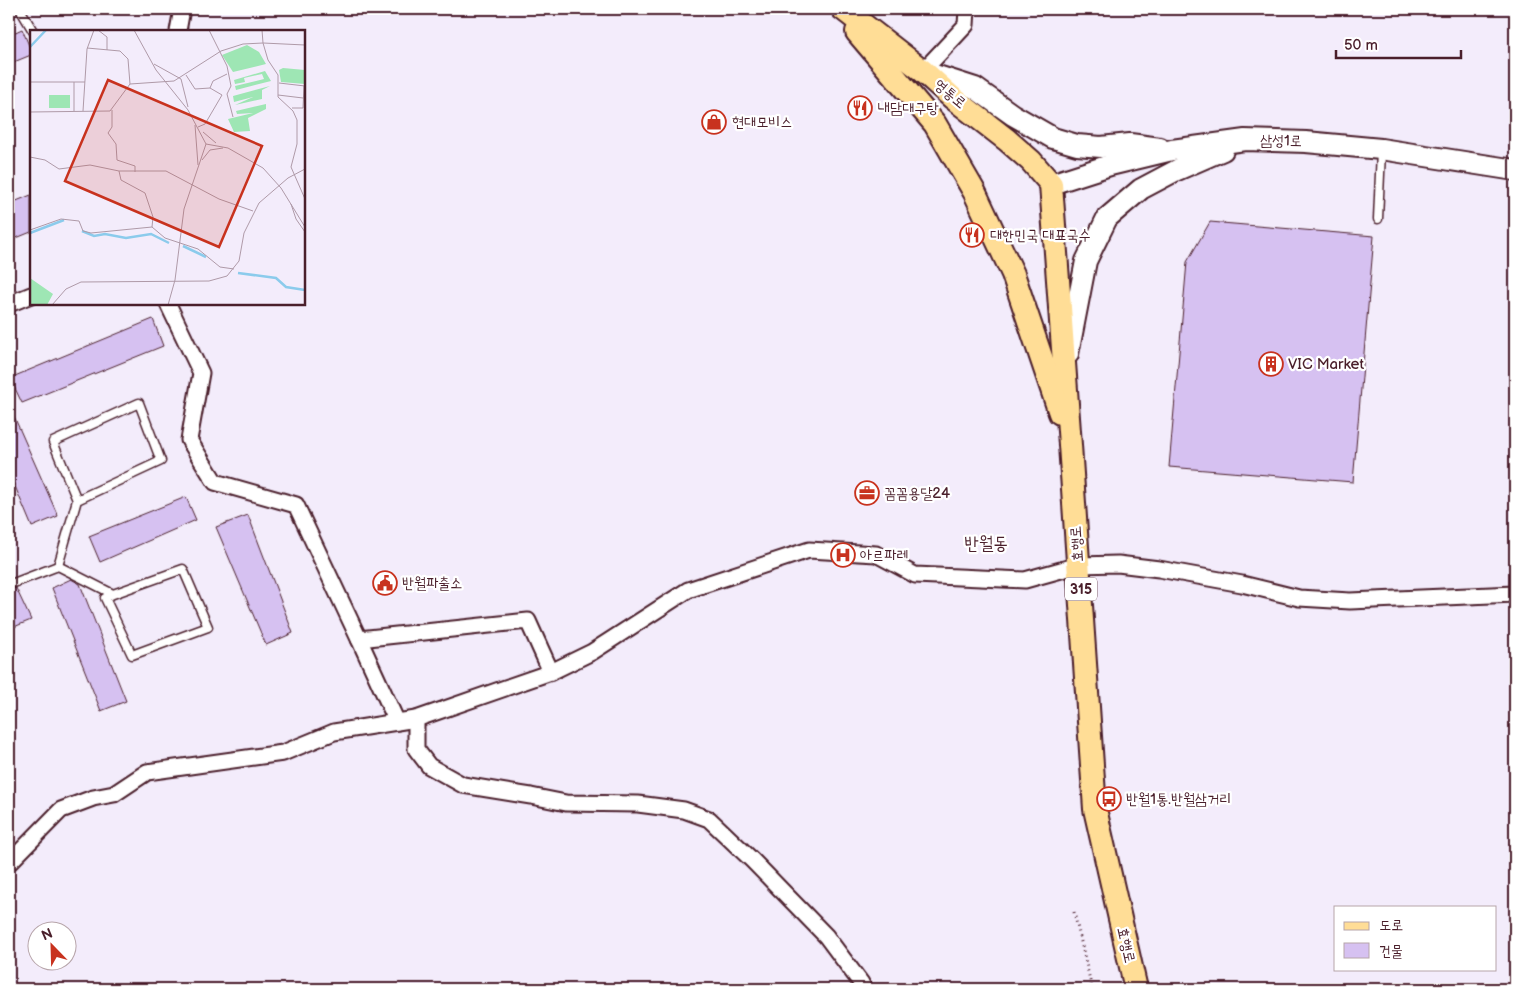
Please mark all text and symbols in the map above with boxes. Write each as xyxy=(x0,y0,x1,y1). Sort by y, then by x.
scale bar xyxy=(1336,28,1462,60)
inset map xyxy=(30,30,305,305)
text: 50 m xyxy=(1344,36,1378,55)
street label: 영통로 xyxy=(930,75,970,113)
restaurant icon: 내담대구탕 xyxy=(847,95,873,121)
place label: 내담대구탕 xyxy=(878,99,939,118)
shop icon: 현대모비스 xyxy=(701,109,727,135)
place label: 현대모비스 xyxy=(732,113,792,132)
street label: 삼성1로 xyxy=(1260,131,1302,151)
restaurant icon: 대한민국 대표국수 xyxy=(959,222,985,248)
place label: 대한민국 대표국수 xyxy=(990,226,1091,245)
building icon: VIC Market xyxy=(1258,351,1284,377)
place label: VIC Market xyxy=(1288,355,1364,374)
office icon: 꼼꼼용달24 xyxy=(854,480,880,506)
place label: 꼼꼼용달24 xyxy=(884,484,950,503)
street label: 효행로 xyxy=(1066,525,1088,563)
district label: 반월동 xyxy=(964,533,1008,554)
hospital icon: 아르파레 xyxy=(830,542,856,568)
place label: 아르파레 xyxy=(860,546,908,565)
public building icon: 반월파출소 xyxy=(372,570,398,596)
place label: 반월파출소 xyxy=(402,574,462,593)
road number: 315 xyxy=(1065,578,1097,600)
bus stop icon: 반월1통.반월삼거리 xyxy=(1096,786,1122,812)
place label: 반월1통.반월삼거리 xyxy=(1126,790,1231,809)
legend xyxy=(1334,906,1496,970)
text: 도로 xyxy=(1379,916,1403,935)
north arrow xyxy=(28,920,78,970)
text: N xyxy=(39,925,55,944)
street label: 효행로 xyxy=(1113,925,1139,965)
text: 건물 xyxy=(1379,942,1403,961)

